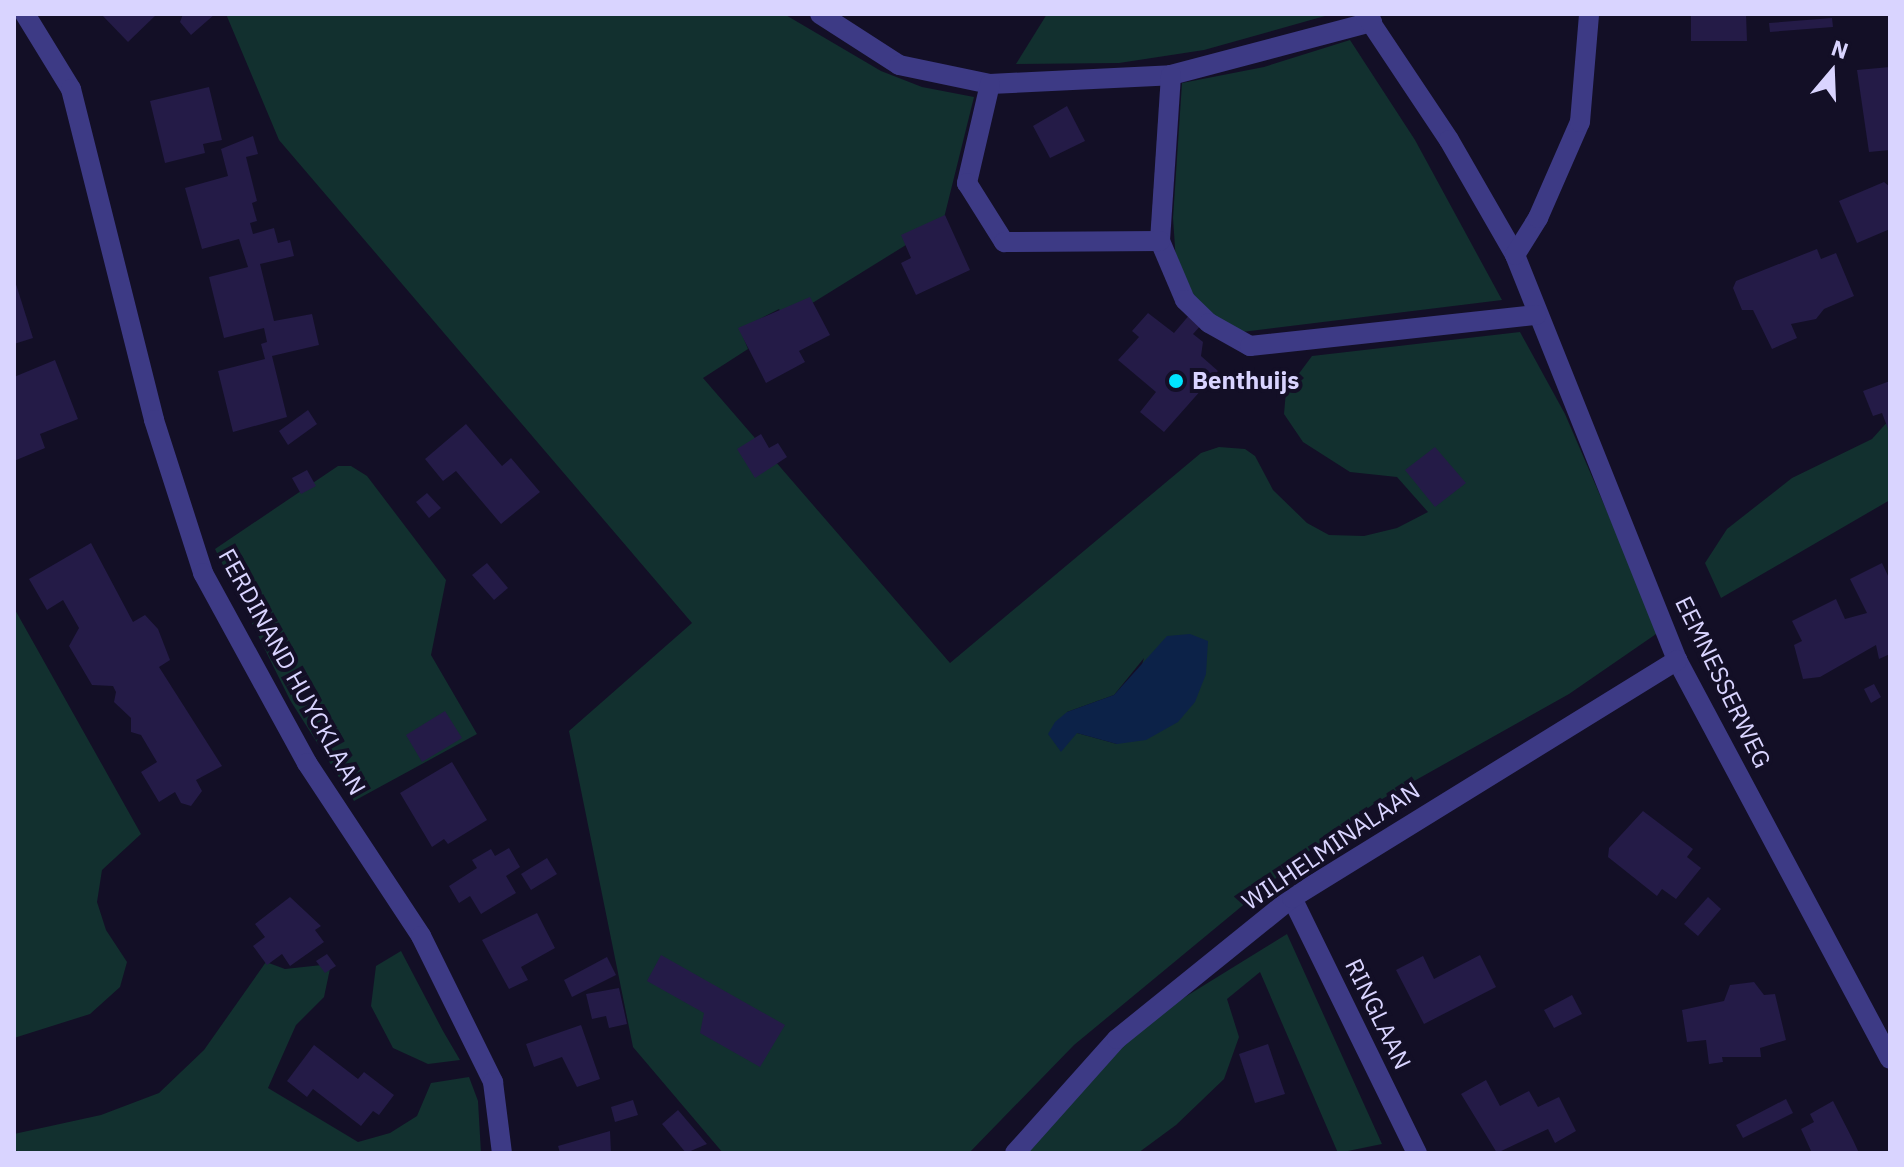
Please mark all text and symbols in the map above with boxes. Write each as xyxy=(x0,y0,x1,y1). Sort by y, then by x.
north arrow xyxy=(1792,32,1872,112)
text: N xyxy=(1828,33,1852,65)
place label: Benthuijs xyxy=(1192,367,1299,395)
marker: Benthuijs xyxy=(1167,372,1185,390)
street label: FERDINAND HUYCKLAAN xyxy=(212,544,372,800)
street label: EEMNESSERWEG xyxy=(1669,592,1777,772)
street label: WILHELMINALAAN xyxy=(1237,776,1425,916)
street label: RINGLAAN xyxy=(1339,954,1417,1074)

